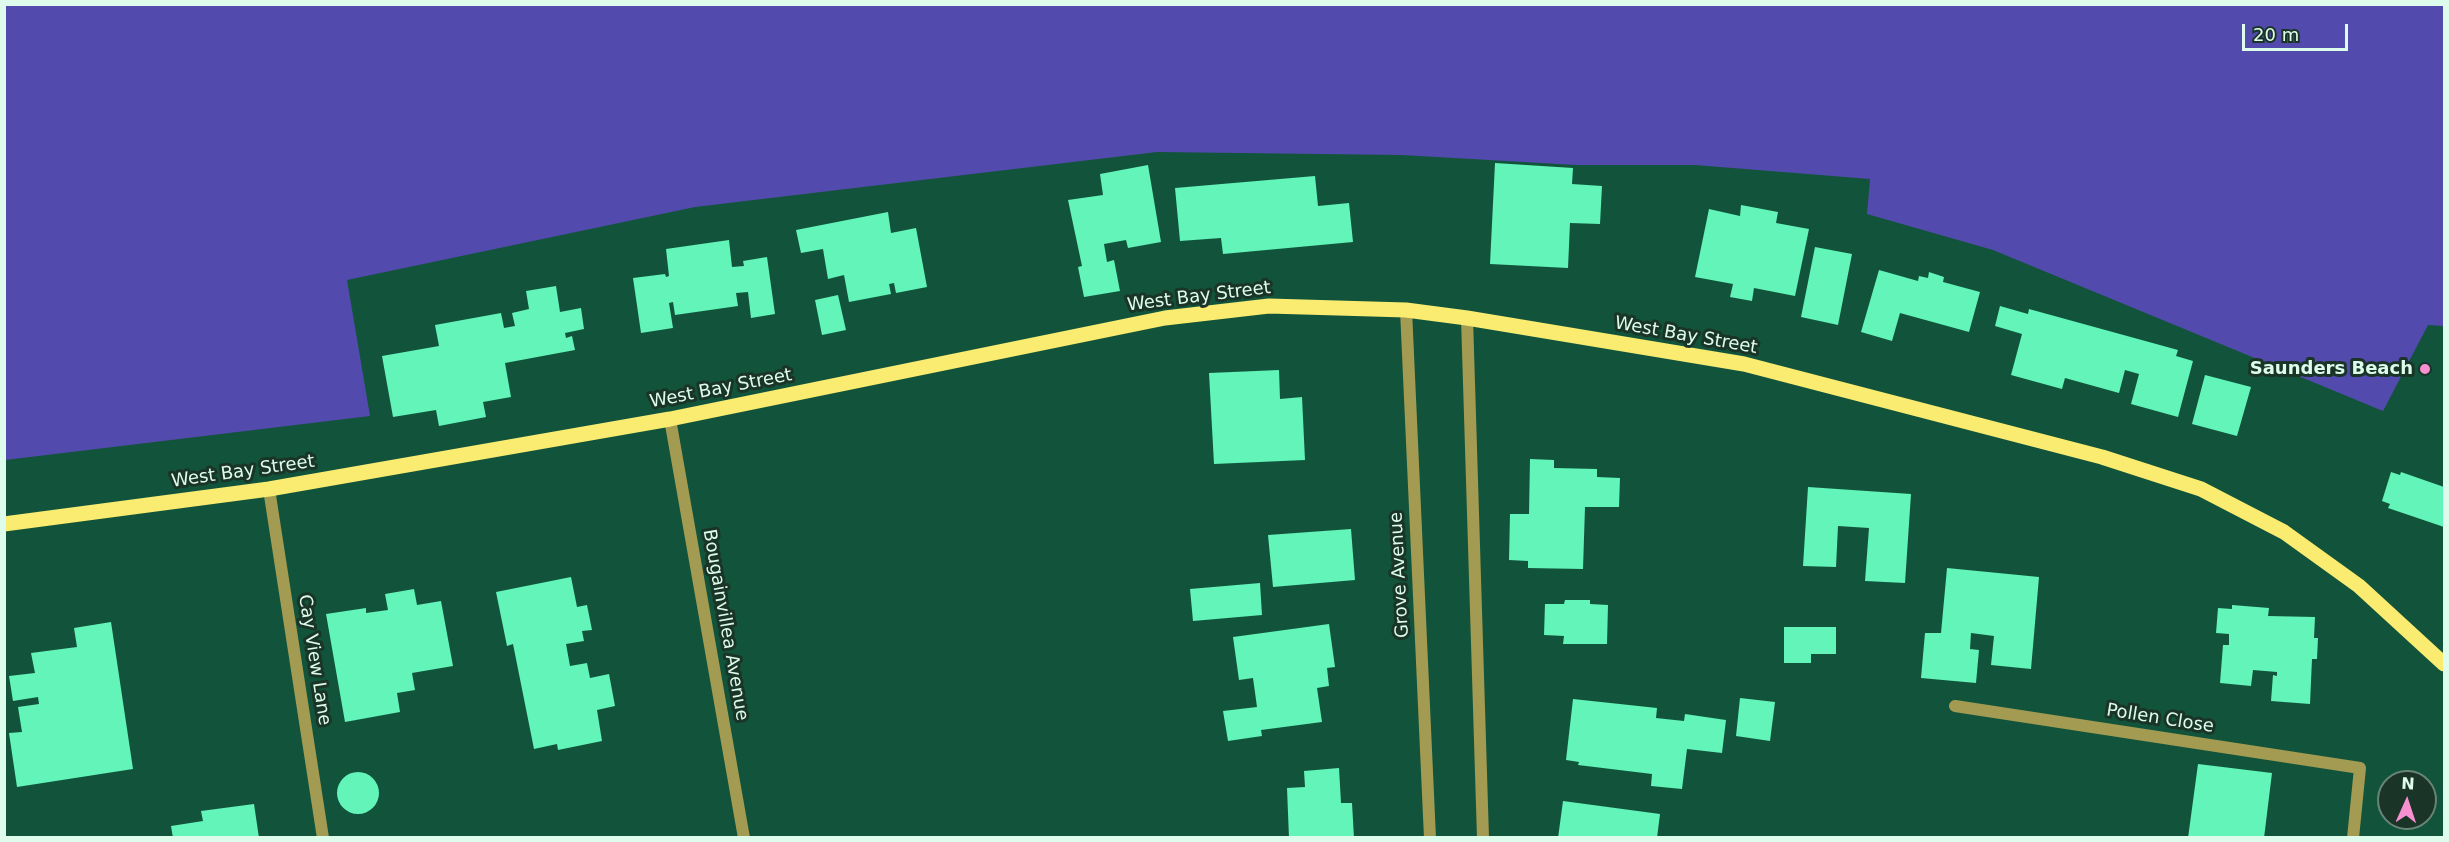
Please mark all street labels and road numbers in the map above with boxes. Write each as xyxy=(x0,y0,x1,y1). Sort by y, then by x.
street label: West Bay Street xyxy=(1126,277,1272,317)
street label: West Bay Street xyxy=(1613,313,1759,359)
street label: West Bay Street xyxy=(648,365,794,413)
street label: West Bay Street xyxy=(170,451,316,493)
street label: Grove Avenue xyxy=(1386,511,1414,639)
street label: Bougainvillea Avenue xyxy=(698,528,752,722)
street label: Cay View Lane xyxy=(293,593,335,727)
street label: Pollen Close xyxy=(2105,700,2215,738)

